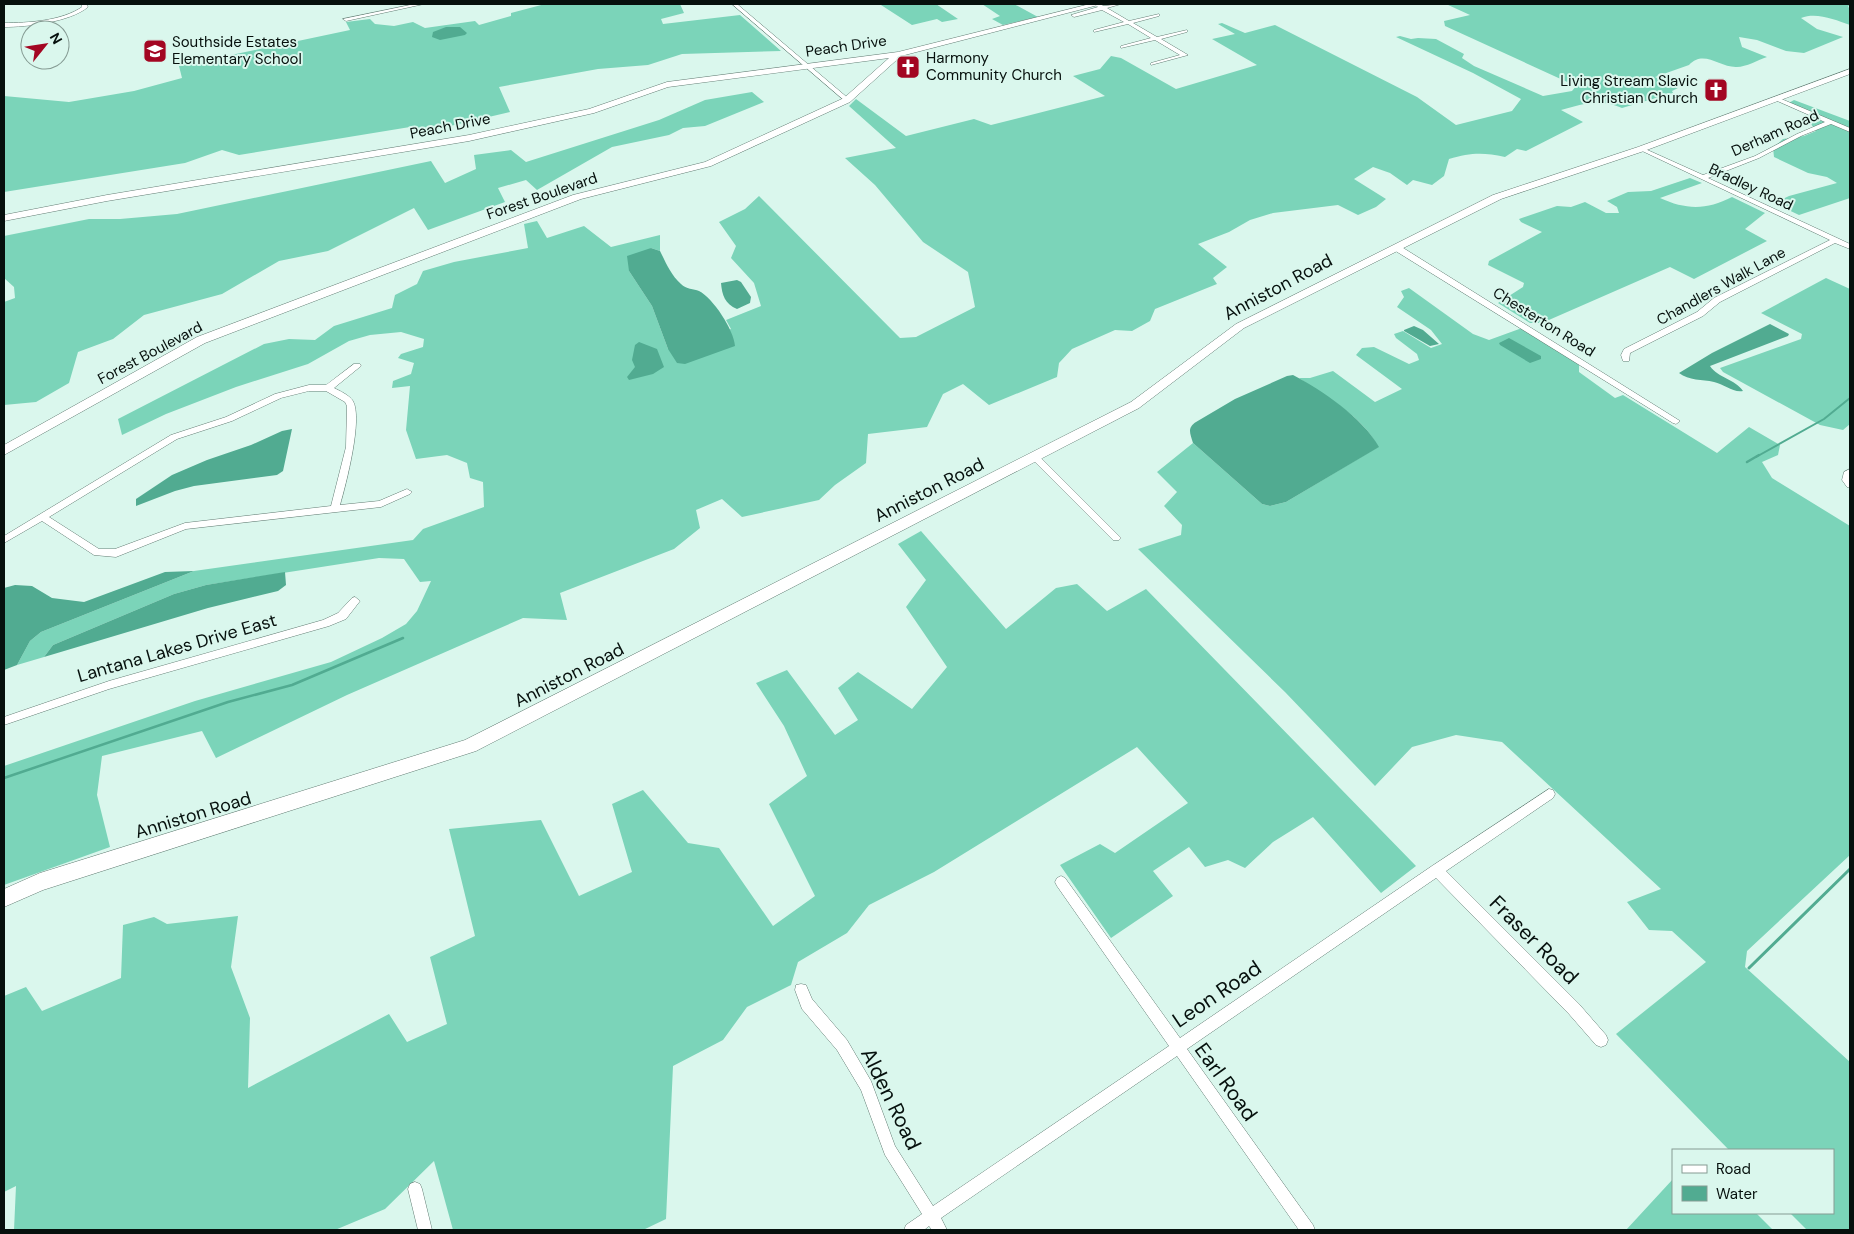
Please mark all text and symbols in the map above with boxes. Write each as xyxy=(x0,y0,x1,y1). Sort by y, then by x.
north arrow xyxy=(20,20,70,70)
text: N xyxy=(46,30,67,47)
street label: Peach Drive xyxy=(804,30,888,62)
place label: Southside Estates Elementary School xyxy=(172,32,302,69)
school or university icon: Southside Estates Elementary School xyxy=(142,38,168,64)
place label: Harmony Community Church xyxy=(926,48,1062,85)
church icon: Harmony Community Church xyxy=(895,54,921,80)
place label: Living Stream Slavic Christian Church xyxy=(1560,71,1698,108)
church icon: Living Stream Slavic Christian Church xyxy=(1703,77,1729,103)
street label: Derham Road xyxy=(1728,105,1822,161)
street label: Peach Drive xyxy=(408,108,492,144)
street label: Bradley Road xyxy=(1706,159,1796,215)
street label: Forest Boulevard xyxy=(484,168,600,224)
street label: Chandlers Walk Lane xyxy=(1653,242,1789,330)
street label: Anniston Road xyxy=(1219,248,1337,326)
street label: Chesterton Road xyxy=(1489,283,1599,361)
street label: Forest Boulevard xyxy=(94,317,206,389)
street label: Anniston Road xyxy=(870,452,988,528)
street label: Lantana Lakes Drive East xyxy=(75,608,279,688)
street label: Anniston Road xyxy=(510,637,628,713)
street label: Anniston Road xyxy=(132,786,254,844)
street label: Fraser Road xyxy=(1483,889,1585,991)
street label: Leon Road xyxy=(1167,954,1267,1034)
street label: Earl Road xyxy=(1188,1037,1264,1127)
street label: Alden Road xyxy=(854,1043,928,1155)
legend xyxy=(1672,1149,1834,1214)
text: Road xyxy=(1716,1159,1751,1179)
text: Water xyxy=(1716,1184,1758,1204)

